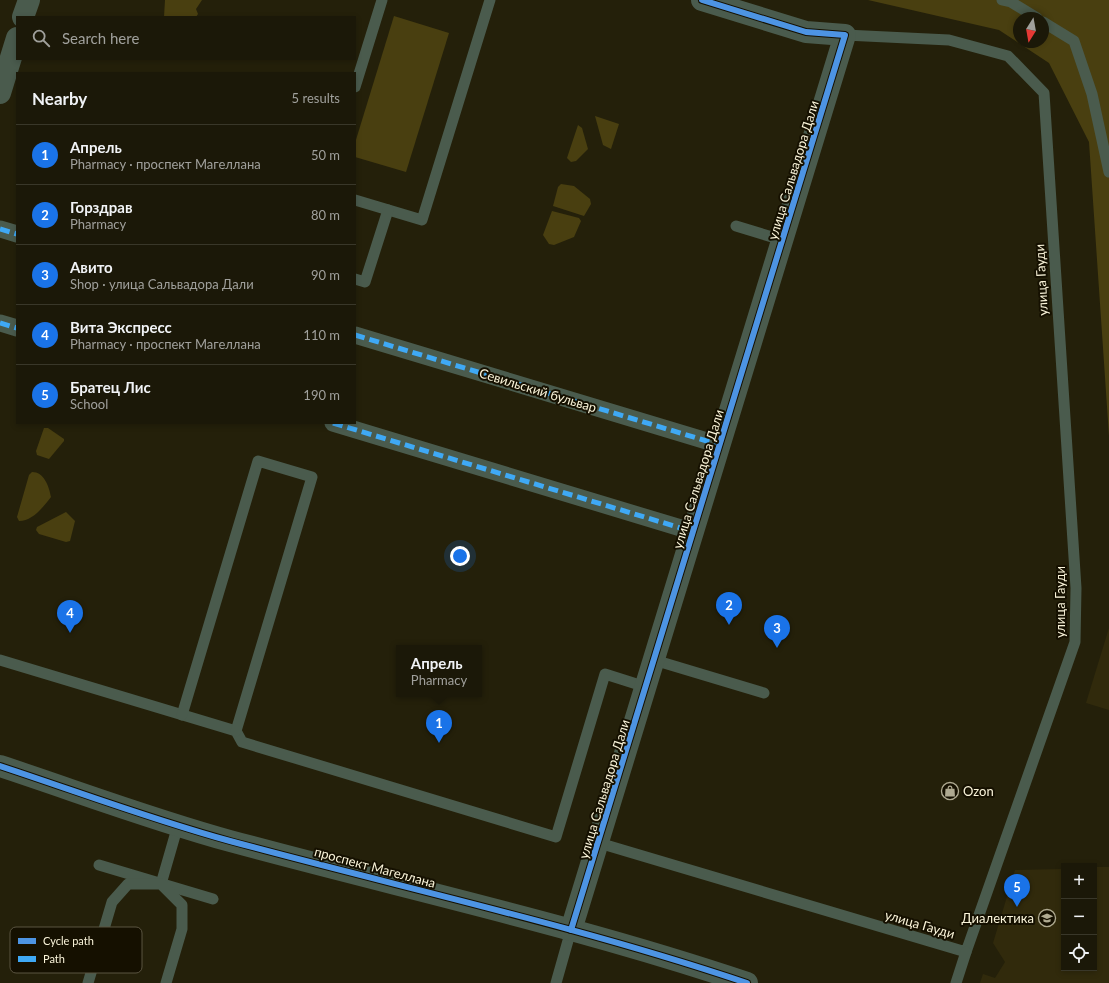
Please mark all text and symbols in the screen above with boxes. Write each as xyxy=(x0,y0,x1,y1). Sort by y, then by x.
north arrow xyxy=(1013,12,1049,48)
search box xyxy=(16,16,356,60)
icon: search xyxy=(30,27,52,49)
text: Search here xyxy=(62,29,139,47)
text: Nearby xyxy=(32,88,87,109)
text: 5 results xyxy=(292,90,340,106)
street label: улица Сальвадора Дали xyxy=(764,98,822,242)
text: Апрель xyxy=(70,138,122,156)
text: 1 xyxy=(41,147,49,163)
text: 50 m xyxy=(311,147,340,163)
text: Pharmacy · проспект Магеллана xyxy=(70,156,261,172)
text: Горздрав xyxy=(70,198,132,216)
text: 2 xyxy=(41,207,49,223)
text: 80 m xyxy=(311,207,340,223)
text: Pharmacy xyxy=(70,216,126,232)
street label: улица Гауди xyxy=(1031,244,1051,316)
text: Авито xyxy=(70,258,113,276)
text: 3 xyxy=(41,267,49,283)
text: 90 m xyxy=(311,267,340,283)
text: Shop · улица Сальвадора Дали xyxy=(70,276,254,292)
text: Вита Экспресс xyxy=(70,318,172,336)
text: 4 xyxy=(41,327,49,343)
text: 110 m xyxy=(303,327,340,343)
text: Pharmacy · проспект Магеллана xyxy=(70,336,261,352)
street label: Севильский бульвар xyxy=(477,365,599,415)
text: Братец Лис xyxy=(70,378,151,396)
text: 5 xyxy=(41,387,49,403)
text: 190 m xyxy=(303,387,340,403)
text: School xyxy=(70,396,108,412)
street label: улица Сальвадора Дали xyxy=(669,407,727,551)
your location xyxy=(450,546,470,566)
street label: улица Гауди xyxy=(1052,566,1068,638)
pin: 2 xyxy=(716,592,742,625)
pin: 4 xyxy=(57,600,83,633)
pin: 3 xyxy=(764,615,790,648)
popup xyxy=(396,645,482,697)
text: Апрель xyxy=(411,654,463,672)
text: Pharmacy xyxy=(411,672,467,688)
pin: 1 xyxy=(426,710,452,743)
street label: улица Сальвадора Дали xyxy=(575,717,633,861)
shop icon: Ozon xyxy=(940,781,960,801)
place label: Ozon xyxy=(963,783,994,799)
street label: проспект Магеллана xyxy=(313,843,437,891)
map controls xyxy=(1061,863,1097,971)
button: + xyxy=(1061,863,1097,899)
pin: 5 xyxy=(1004,874,1030,907)
button: − xyxy=(1061,899,1097,935)
street label: улица Гауди xyxy=(883,906,957,942)
school or university icon: Диалектика xyxy=(1037,908,1057,928)
place label: Диалектика xyxy=(962,910,1034,926)
legend xyxy=(10,927,142,973)
text: Cycle path xyxy=(43,934,94,947)
button: locate xyxy=(1061,935,1097,971)
text: Path xyxy=(43,952,65,965)

